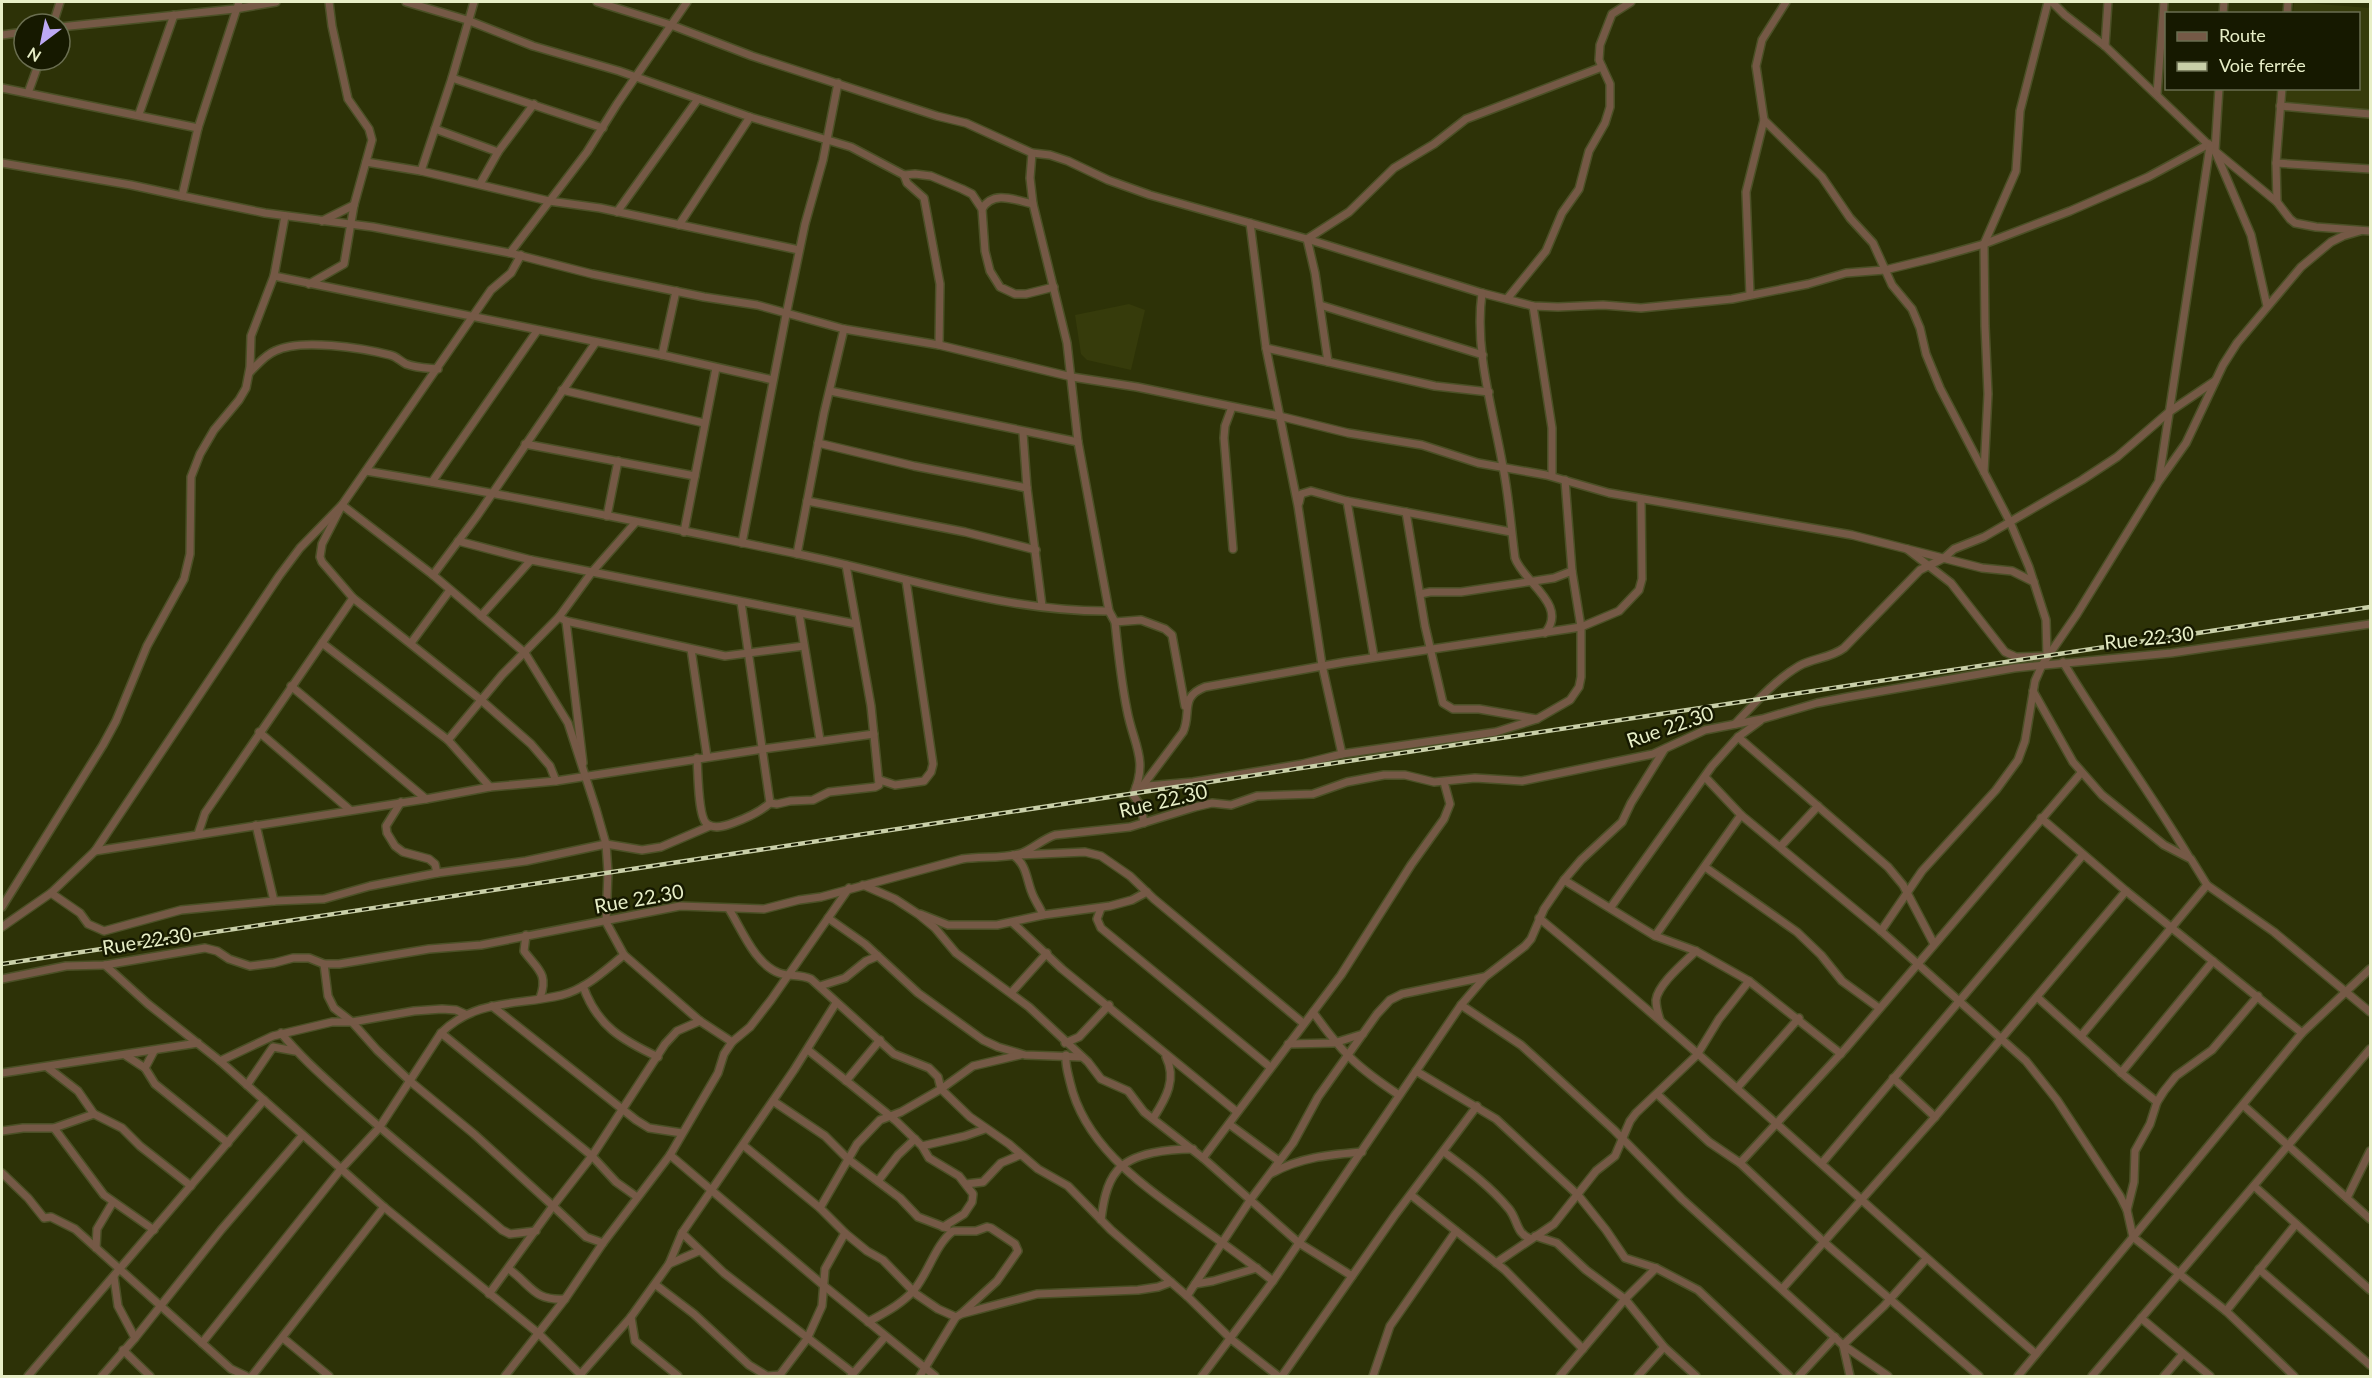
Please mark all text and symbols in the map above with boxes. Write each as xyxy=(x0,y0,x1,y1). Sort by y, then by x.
north arrow xyxy=(12,12,72,72)
legend xyxy=(2165,12,2360,90)
text: Route xyxy=(2219,24,2266,46)
text: N xyxy=(24,44,44,66)
text: Voie ferrée xyxy=(2219,54,2306,76)
street label: Rue 22.30 xyxy=(2103,620,2195,654)
street label: Rue 22.30 xyxy=(1623,700,1716,752)
street label: Rue 22.30 xyxy=(1116,778,1209,822)
street label: Rue 22.30 xyxy=(592,878,685,918)
street label: Rue 22.30 xyxy=(100,921,193,959)

